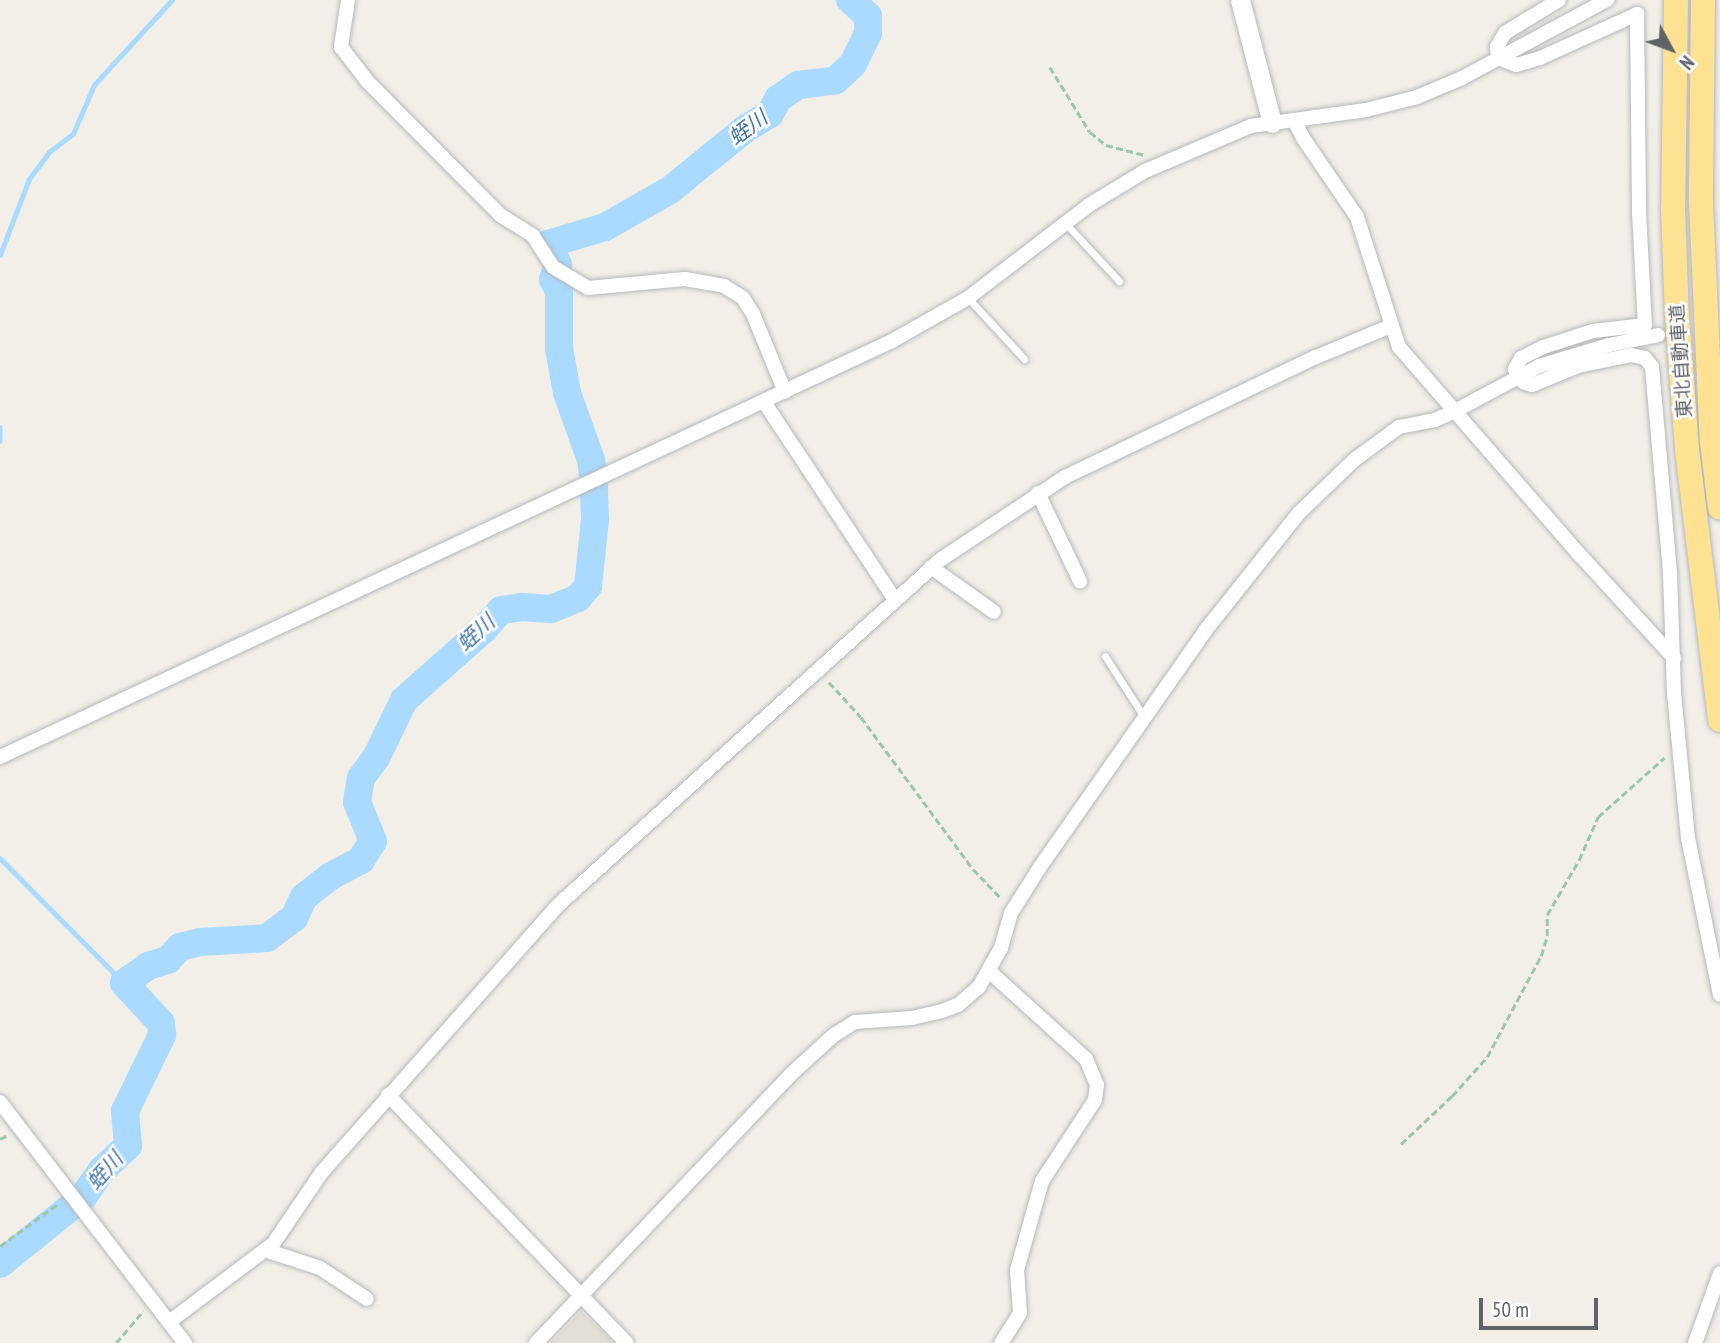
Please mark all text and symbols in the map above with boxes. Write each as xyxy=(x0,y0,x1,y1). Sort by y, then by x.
north arrow xyxy=(1636,14,1706,84)
text: N xyxy=(1674,51,1699,75)
water label: 蛭川 xyxy=(724,105,772,151)
street label: 東北自動車道 xyxy=(1666,303,1696,419)
water label: 蛭川 xyxy=(452,609,500,657)
water label: 蛭川 xyxy=(82,1147,128,1195)
scale bar xyxy=(1482,1284,1601,1328)
text: 50 m xyxy=(1492,1296,1529,1323)

